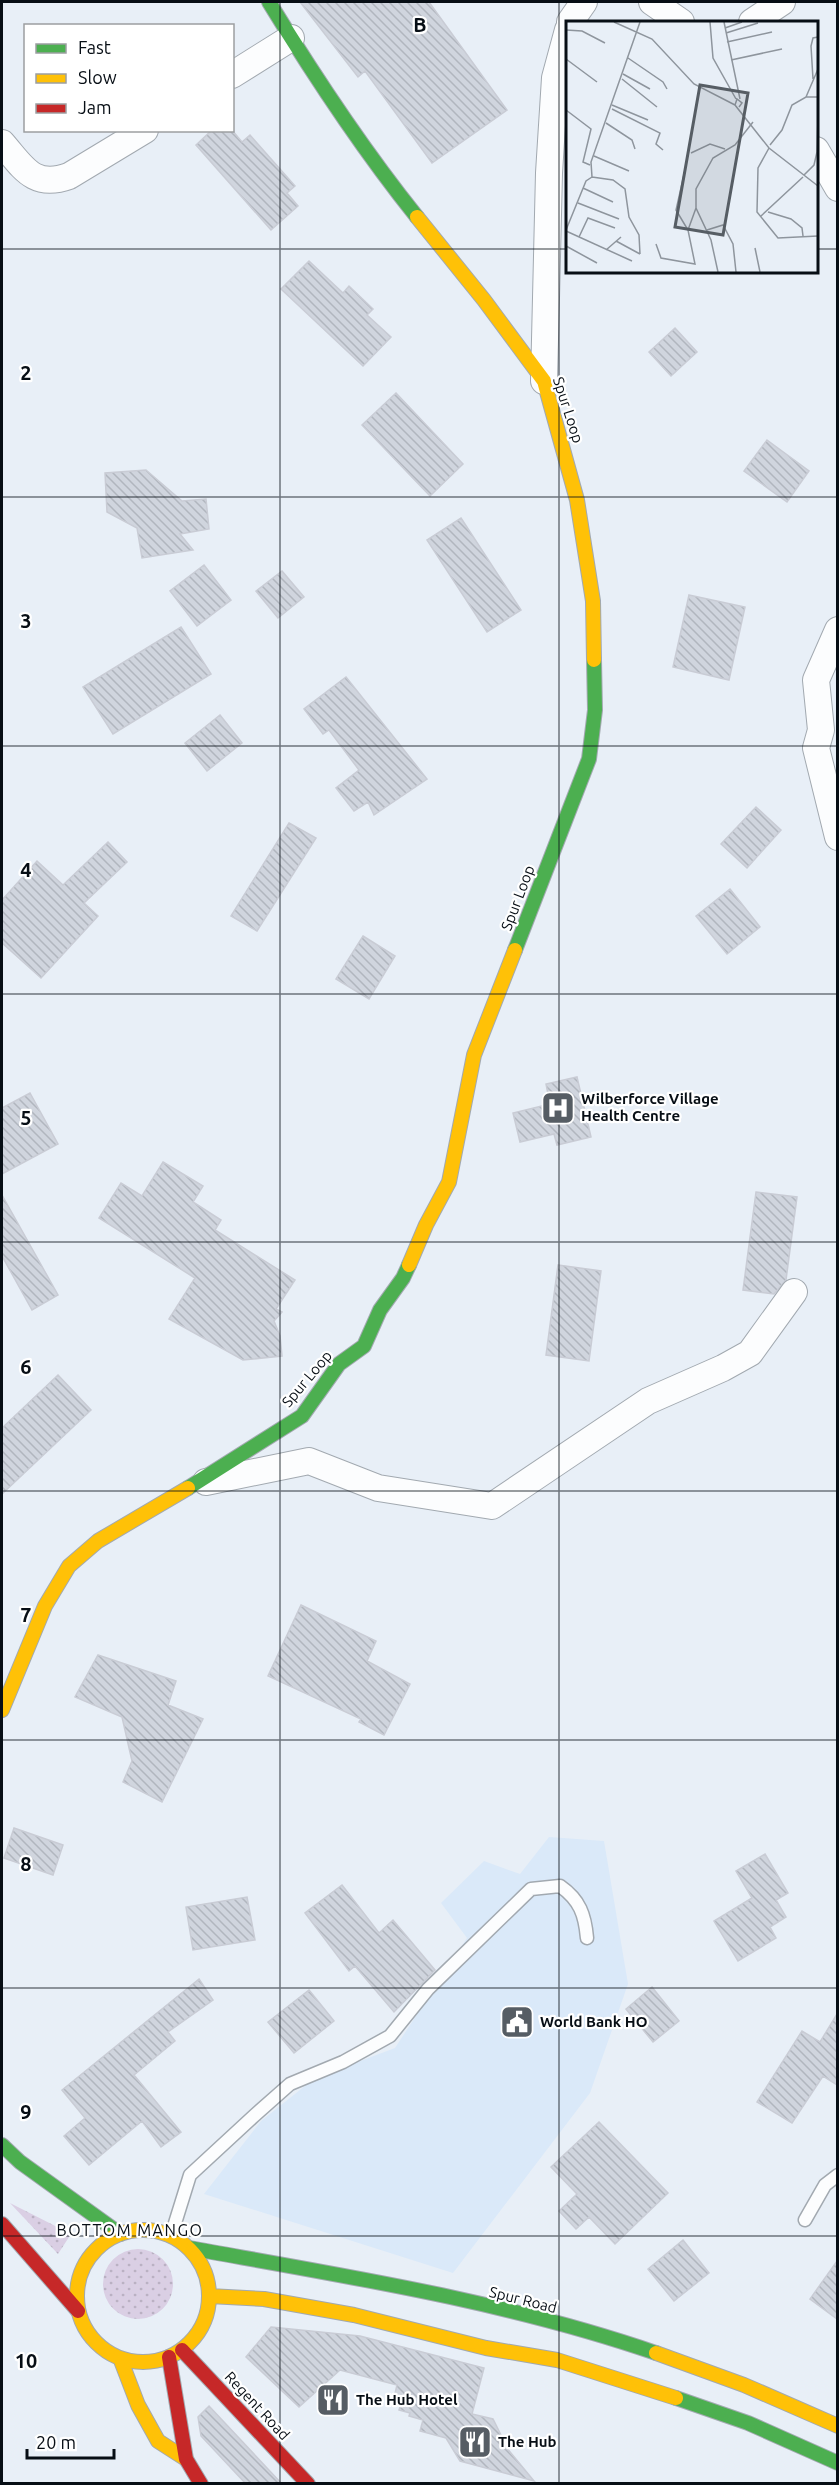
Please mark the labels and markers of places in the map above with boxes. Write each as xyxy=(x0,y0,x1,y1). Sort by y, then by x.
hospital icon: Wilberforce Village Health Centre xyxy=(540,1090,576,1126)
place label: Wilberforce Village Health Centre xyxy=(581,1090,719,1124)
public building icon: World Bank HO xyxy=(499,2004,535,2040)
place label: World Bank HO xyxy=(540,2013,648,2030)
restaurant icon: The Hub Hotel xyxy=(315,2382,351,2418)
place label: The Hub Hotel xyxy=(356,2391,458,2408)
restaurant icon: The Hub xyxy=(457,2424,493,2460)
place label: The Hub xyxy=(498,2433,557,2450)

